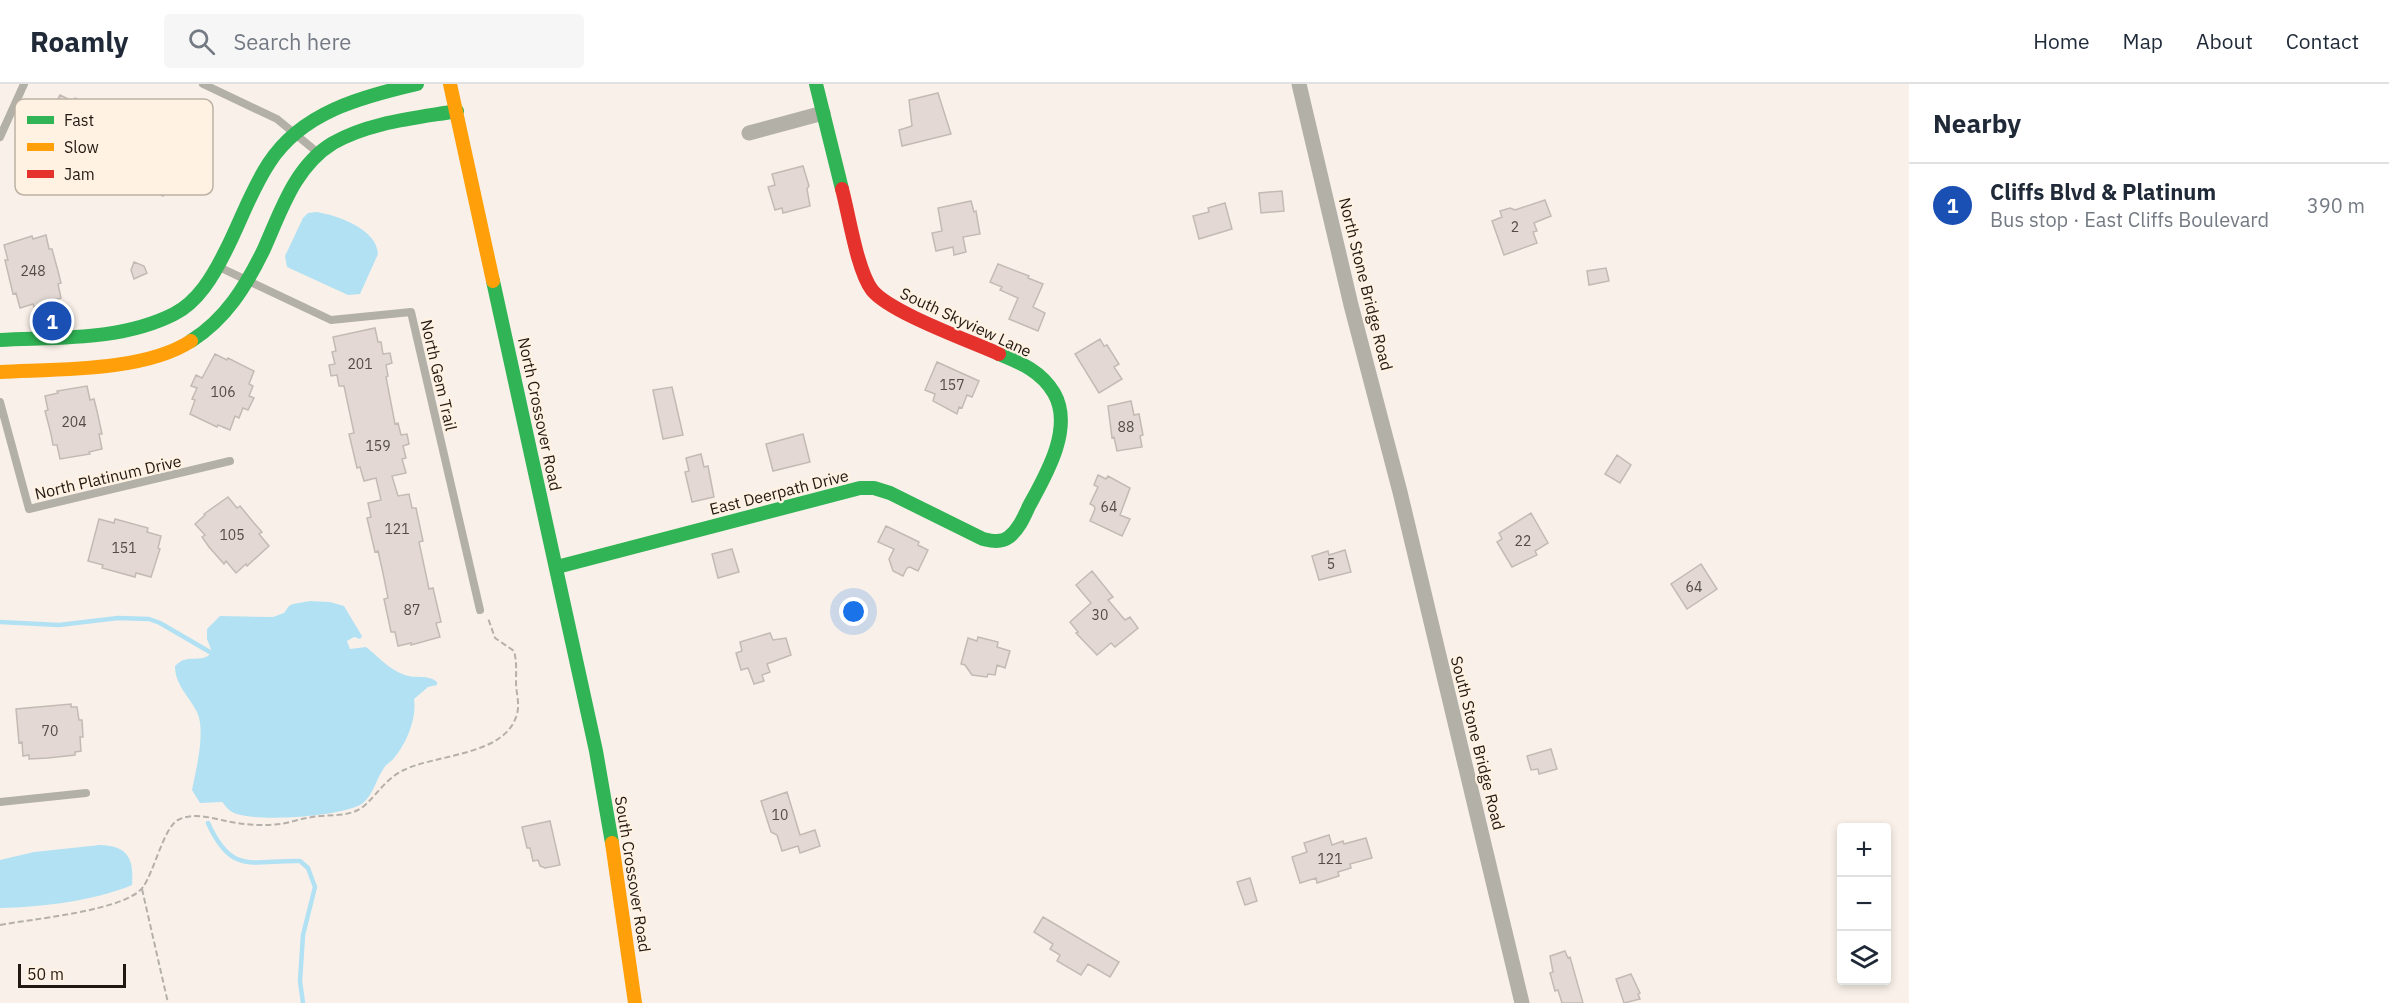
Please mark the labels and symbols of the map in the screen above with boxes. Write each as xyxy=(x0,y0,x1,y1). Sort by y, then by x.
legend xyxy=(15,99,213,195)
text: Fast xyxy=(64,110,94,130)
text: Slow xyxy=(64,137,99,157)
text: Jam xyxy=(64,164,95,184)
street label: North Stone Bridge Road xyxy=(1335,195,1397,373)
house number: 2 xyxy=(1511,218,1519,236)
house number: 248 xyxy=(20,262,46,280)
street label: South Skyview Lane xyxy=(897,283,1035,361)
pin: 1 xyxy=(32,298,72,344)
street label: North Gem Trail xyxy=(416,317,462,433)
street label: North Crossover Road xyxy=(514,335,566,493)
house number: 201 xyxy=(347,355,373,373)
house number: 157 xyxy=(939,376,965,394)
house number: 106 xyxy=(210,383,236,401)
house number: 204 xyxy=(61,413,87,431)
house number: 88 xyxy=(1118,418,1134,436)
house number: 159 xyxy=(365,437,391,455)
street label: North Platinum Drive xyxy=(33,450,184,504)
street label: East Deerpath Drive xyxy=(707,465,851,519)
house number: 64 xyxy=(1101,498,1117,516)
house number: 121 xyxy=(384,520,410,538)
house number: 105 xyxy=(219,526,245,544)
house number: 22 xyxy=(1515,532,1531,550)
house number: 151 xyxy=(111,539,137,557)
house number: 5 xyxy=(1327,555,1335,573)
house number: 64 xyxy=(1686,578,1702,596)
your location xyxy=(839,597,868,626)
house number: 87 xyxy=(404,601,420,619)
house number: 30 xyxy=(1092,606,1108,624)
street label: South Stone Bridge Road xyxy=(1447,654,1509,832)
house number: 70 xyxy=(42,722,58,740)
street label: South Crossover Road xyxy=(611,795,655,953)
house number: 10 xyxy=(772,806,788,824)
house number: 121 xyxy=(1317,850,1343,868)
scale bar xyxy=(18,961,126,988)

